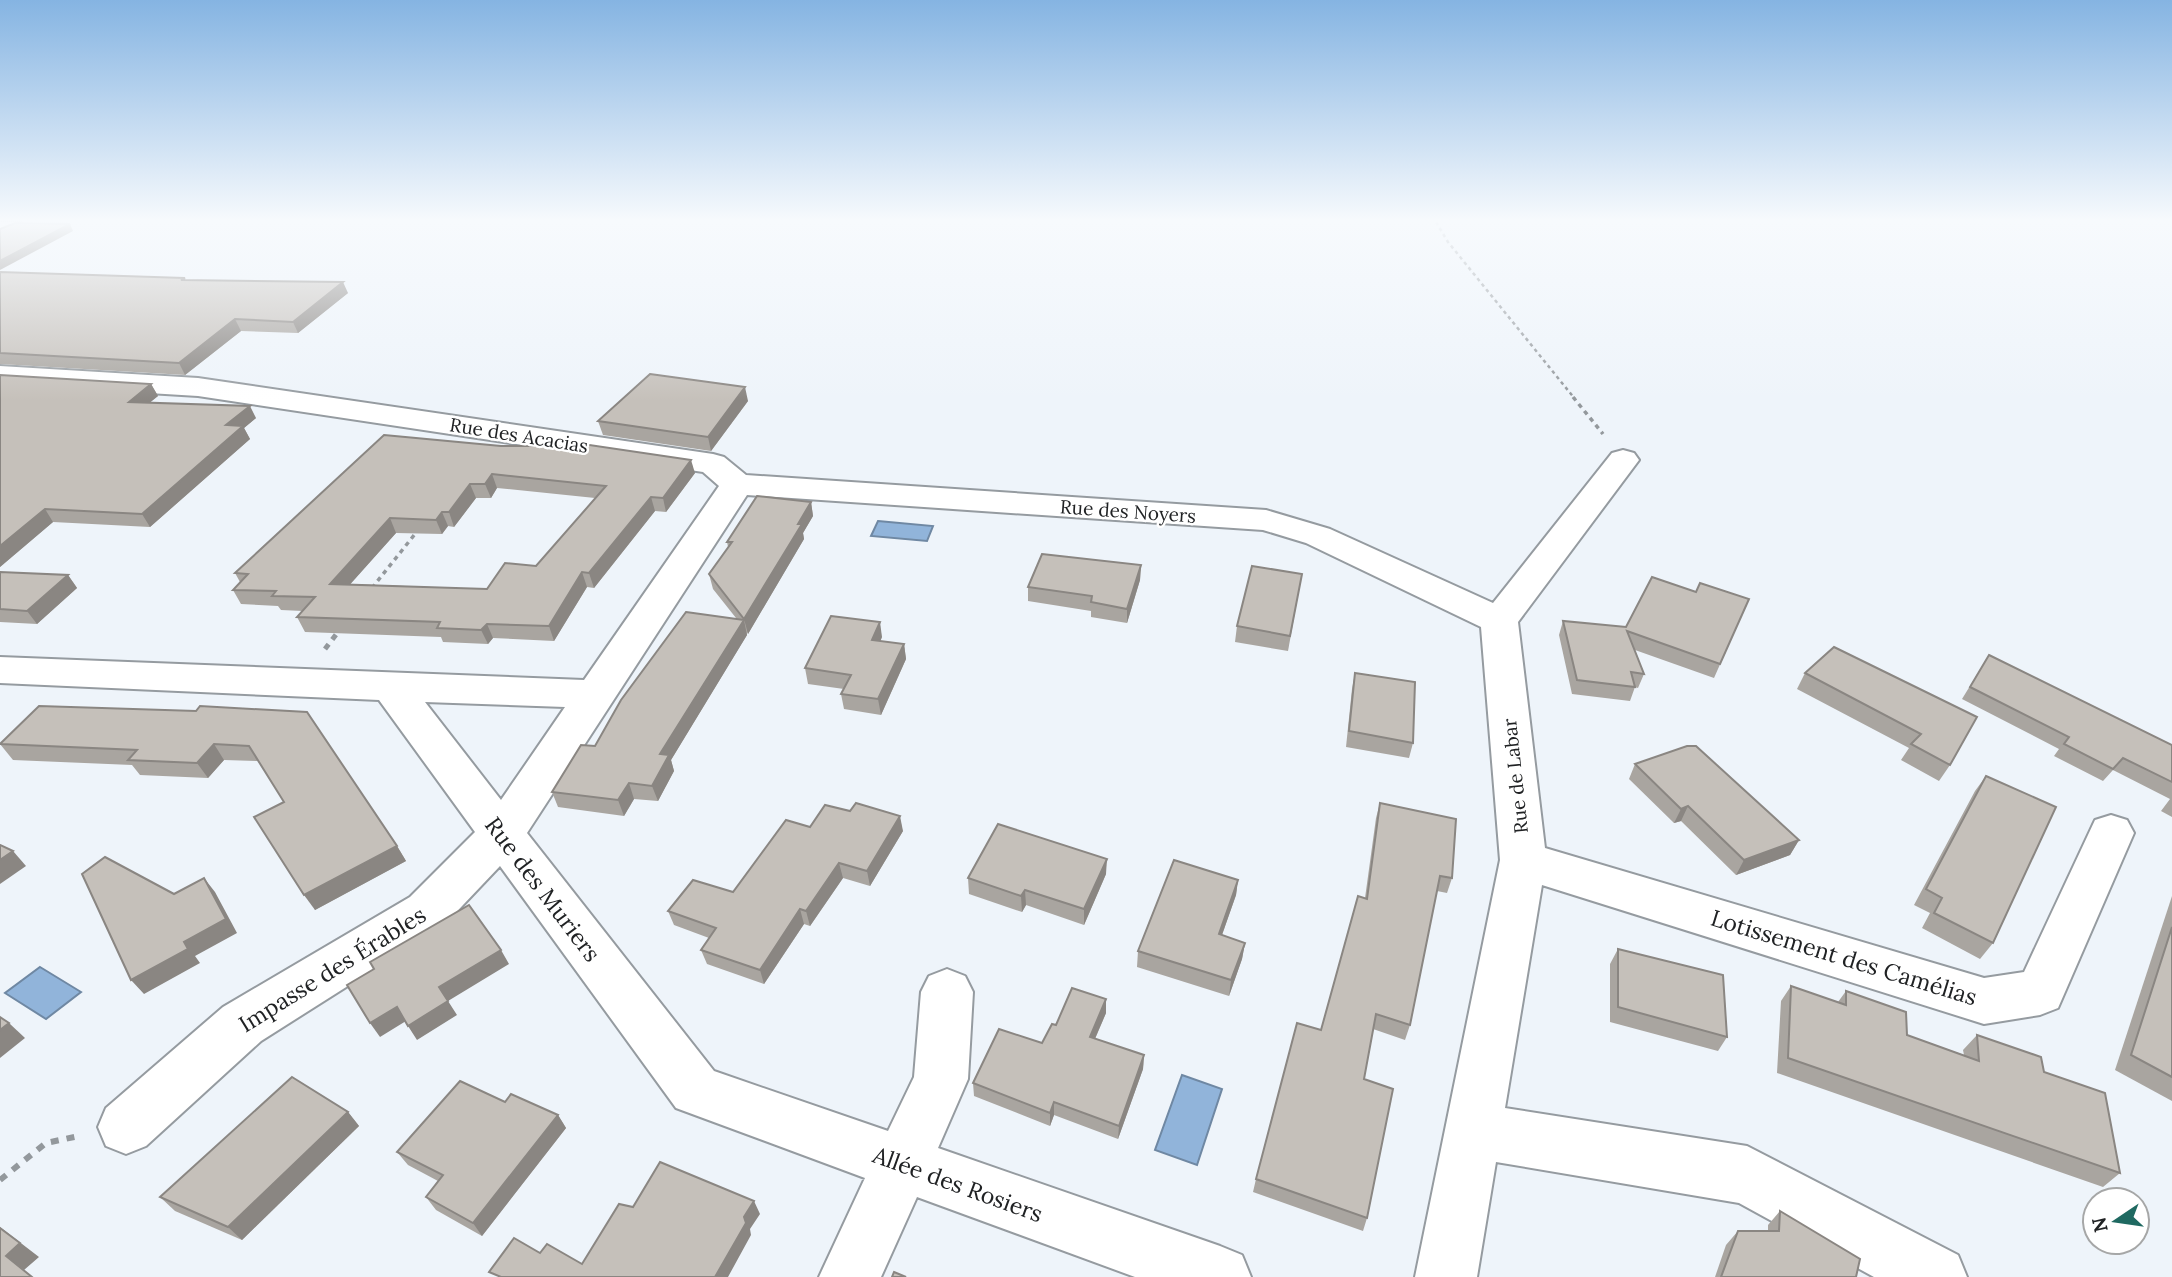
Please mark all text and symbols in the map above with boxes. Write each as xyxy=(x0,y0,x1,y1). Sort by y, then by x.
street label: Rue des Acacias xyxy=(448,412,590,458)
street label: Rue des Noyers xyxy=(1059,494,1197,528)
street label: Rue de Labar xyxy=(1497,717,1533,835)
street label: Rue des Muriers xyxy=(479,811,607,967)
street label: Impasse des Érables xyxy=(233,900,431,1038)
street label: Lotissement des Camélias xyxy=(1707,903,1981,1011)
street label: Allée des Rosiers xyxy=(868,1139,1047,1228)
north arrow xyxy=(2081,1186,2151,1256)
text: N xyxy=(2086,1215,2113,1235)

